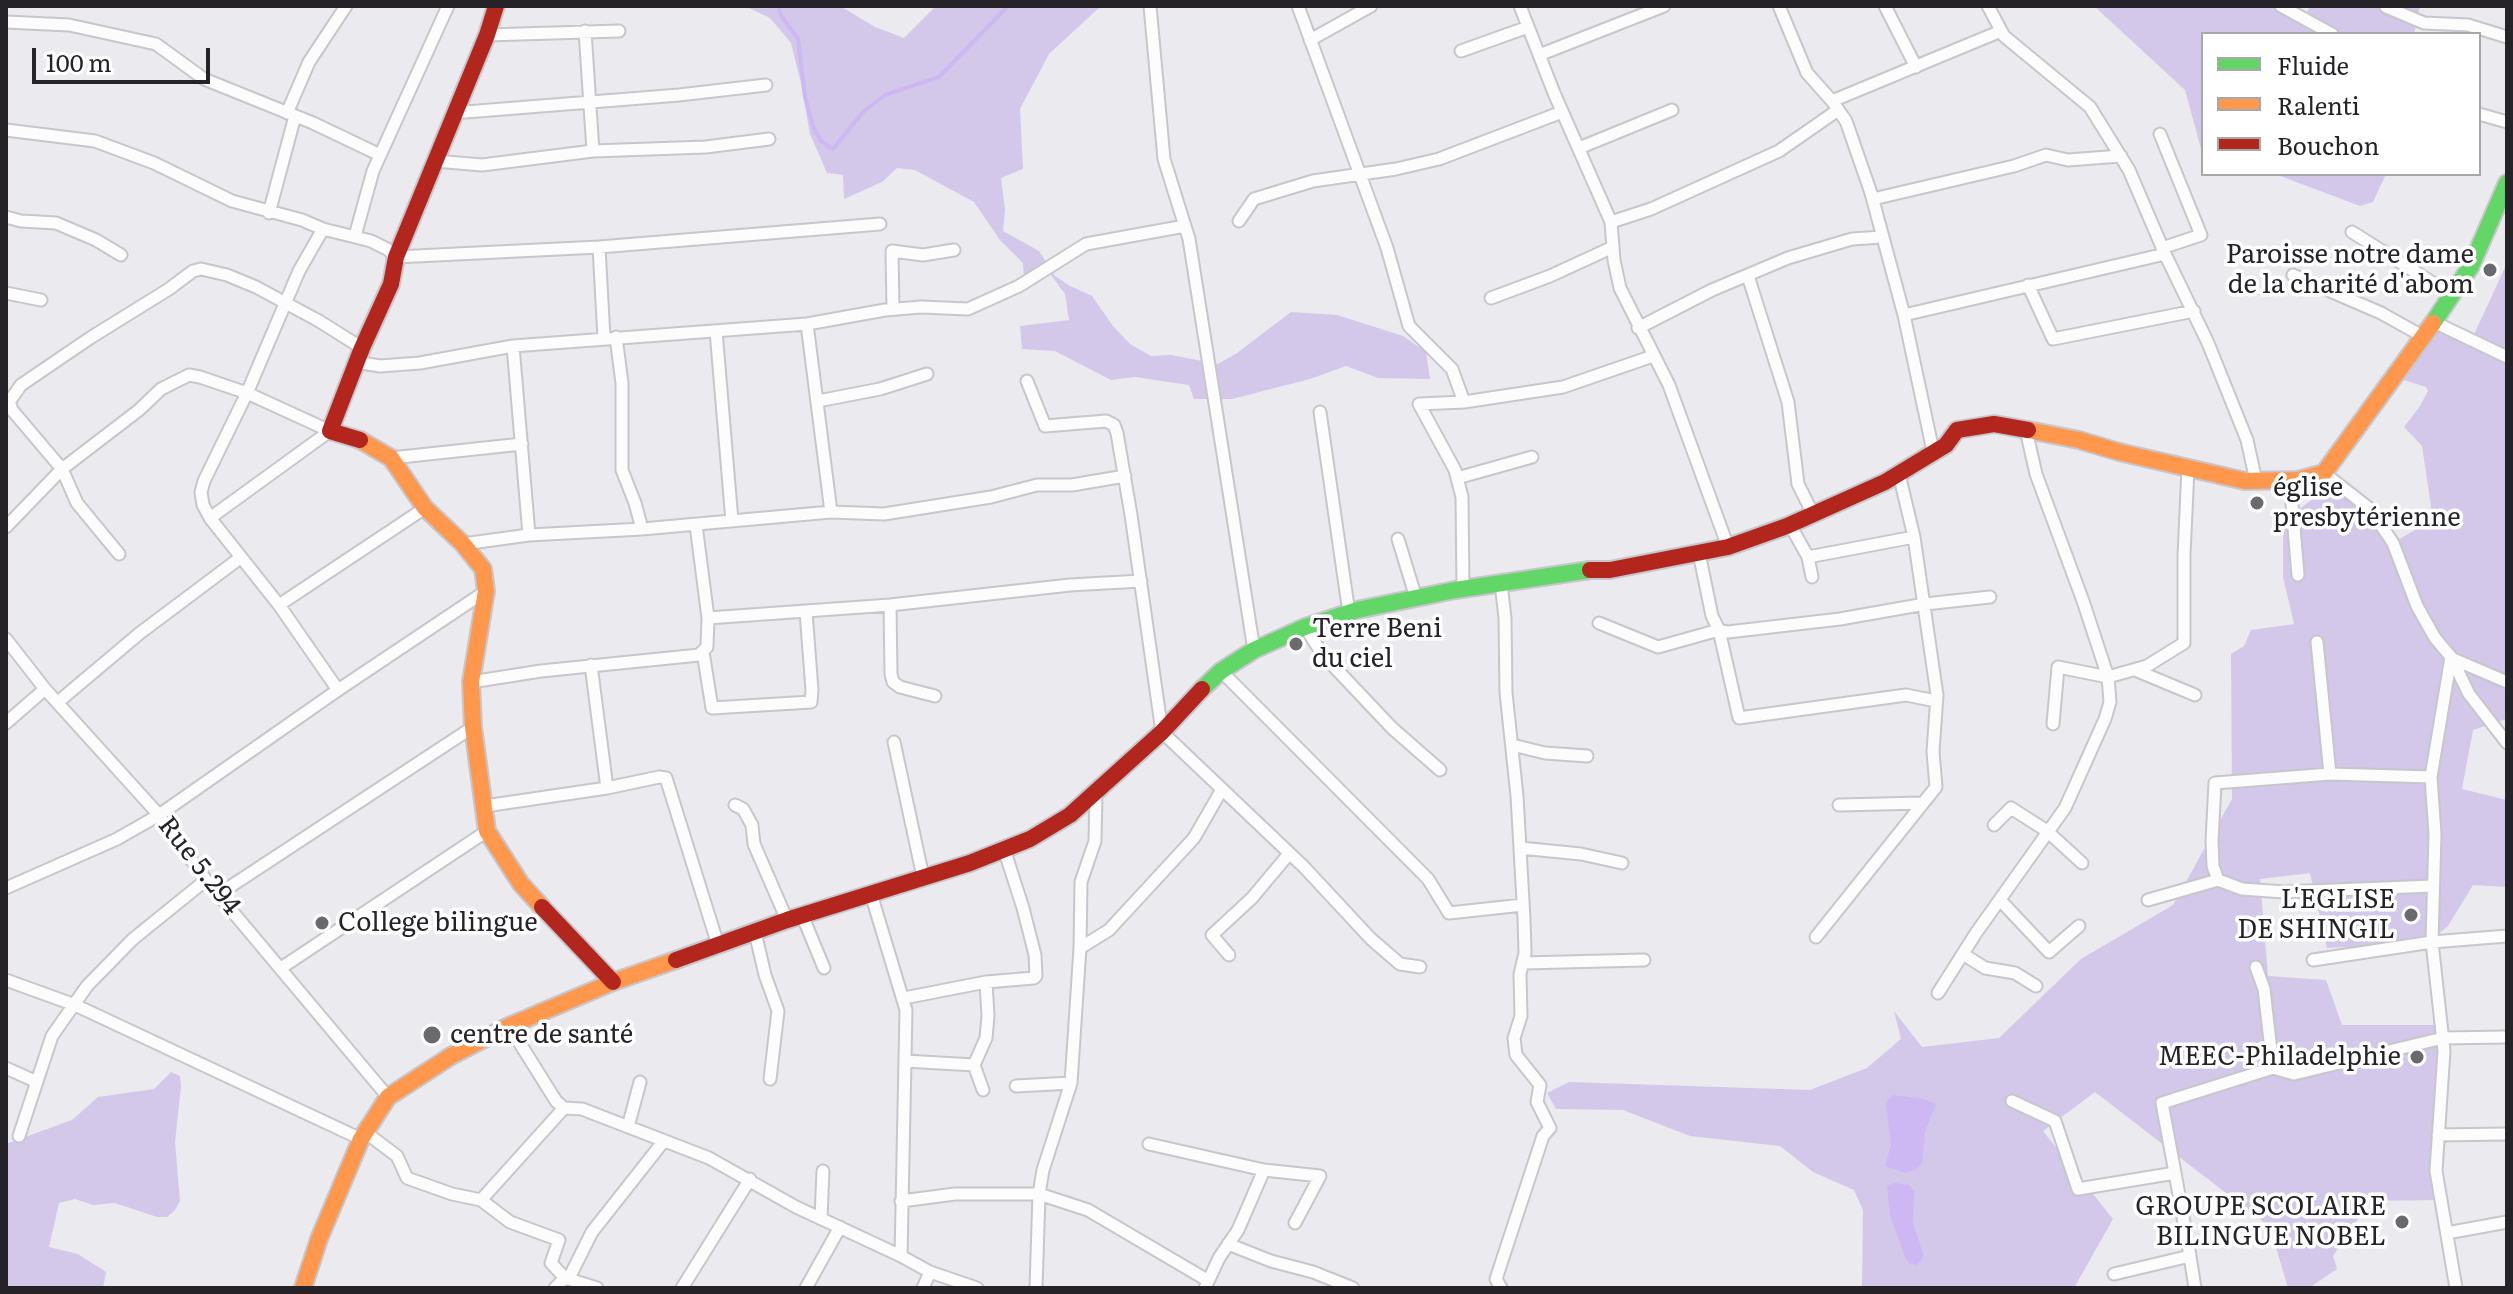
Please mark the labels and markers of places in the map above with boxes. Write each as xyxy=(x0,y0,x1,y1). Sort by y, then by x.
place label: Paroisse notre dame de la charité d'abom xyxy=(2226,239,2474,300)
marker: Paroisse notre dame de la charité d'abom xyxy=(2481,261,2499,279)
place label: église presbytérienne xyxy=(2273,472,2461,534)
marker: église presbytérienne xyxy=(2248,494,2266,512)
place label: Terre Beni du ciel xyxy=(1312,613,1442,674)
marker: Terre Beni du ciel xyxy=(1287,635,1305,653)
place label: L'EGLISE DE SHINGIL xyxy=(2237,884,2395,946)
marker: L'EGLISE DE SHINGIL xyxy=(2402,906,2420,924)
place label: College bilingue xyxy=(338,907,538,939)
marker: College bilingue xyxy=(313,914,331,932)
place label: centre de santé xyxy=(450,1019,633,1051)
marker: centre de santé xyxy=(421,1024,443,1046)
place label: MEEC-Philadelphie xyxy=(2158,1041,2401,1073)
marker: MEEC-Philadelphie xyxy=(2408,1048,2426,1066)
place label: GROUPE SCOLAIRE BILINGUE NOBEL xyxy=(2135,1191,2386,1252)
marker: GROUPE SCOLAIRE BILINGUE NOBEL xyxy=(2393,1213,2411,1231)

